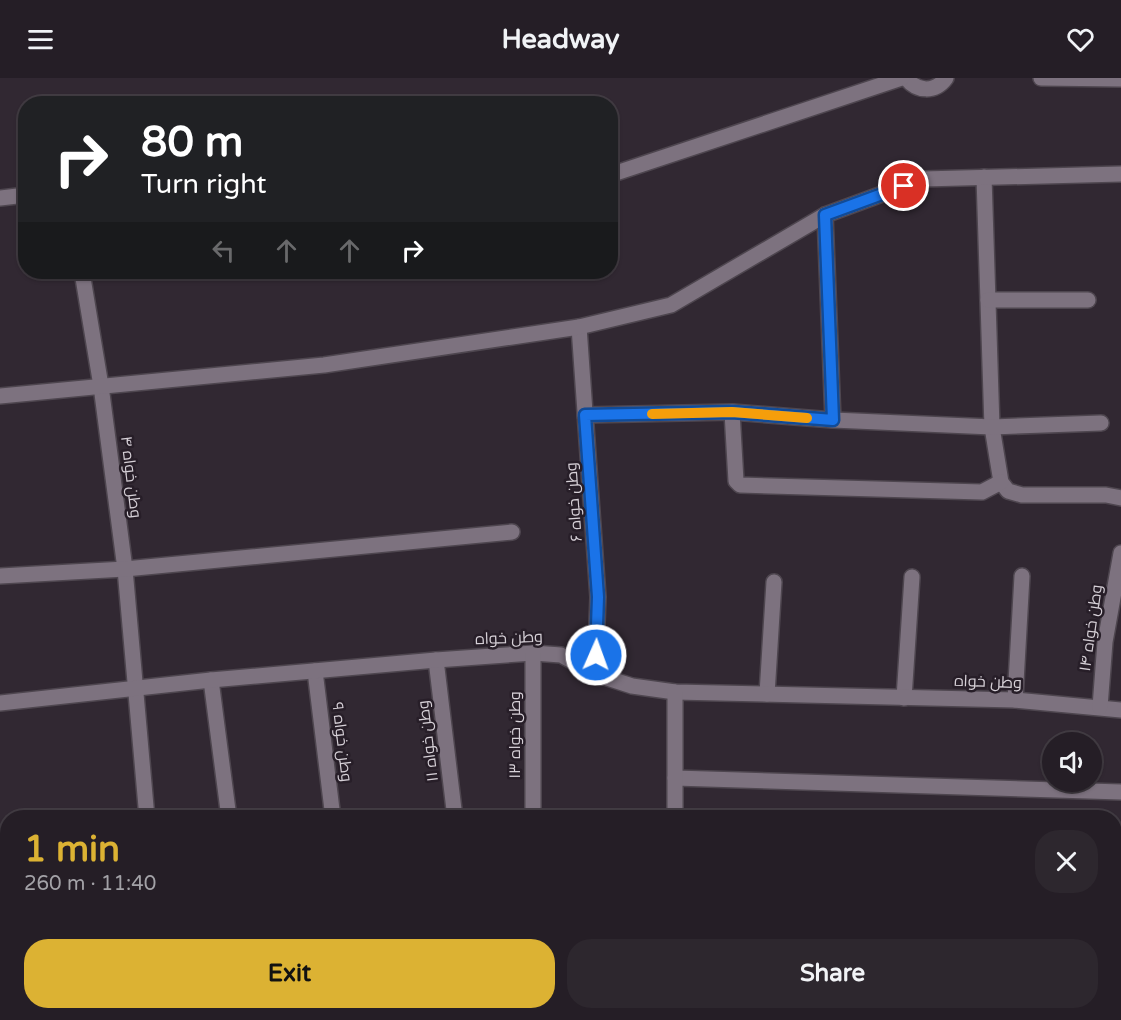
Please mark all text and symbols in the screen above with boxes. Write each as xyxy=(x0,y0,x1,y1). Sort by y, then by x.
icon: menu xyxy=(24,23,57,56)
text: Headway xyxy=(501,23,620,56)
icon: heart xyxy=(1064,23,1097,56)
text: 80 m xyxy=(141,117,243,168)
icon: right xyxy=(42,120,120,198)
pin xyxy=(878,160,929,211)
text: Turn right xyxy=(141,168,267,201)
icon: arrive xyxy=(887,169,920,202)
icon: left xyxy=(207,234,240,267)
icon: ahead xyxy=(270,234,303,267)
icon: ahead xyxy=(333,234,366,267)
icon: right xyxy=(396,234,429,267)
street label: وطن خواه ۴ xyxy=(116,435,146,519)
street label: وطن خواه ۶ xyxy=(561,462,587,542)
street label: وطن خواه ۱۴ xyxy=(1075,583,1107,673)
position arrow xyxy=(564,623,628,687)
street label: وطن خواه xyxy=(475,627,543,649)
street label: وطن خواه xyxy=(954,671,1022,693)
street label: وطن خواه ۱۳ xyxy=(505,691,525,779)
street label: وطن خواه ۱۱ xyxy=(413,699,443,783)
street label: وطن خواه ۹ xyxy=(327,701,357,783)
map controls xyxy=(1042,732,1102,792)
button: sound xyxy=(1042,732,1102,792)
text: 1 min xyxy=(24,828,120,871)
button: close xyxy=(1035,830,1098,893)
text: 260 m · 11:40 xyxy=(24,872,156,896)
button: Exit xyxy=(24,939,555,1008)
button: Share xyxy=(567,939,1098,1008)

